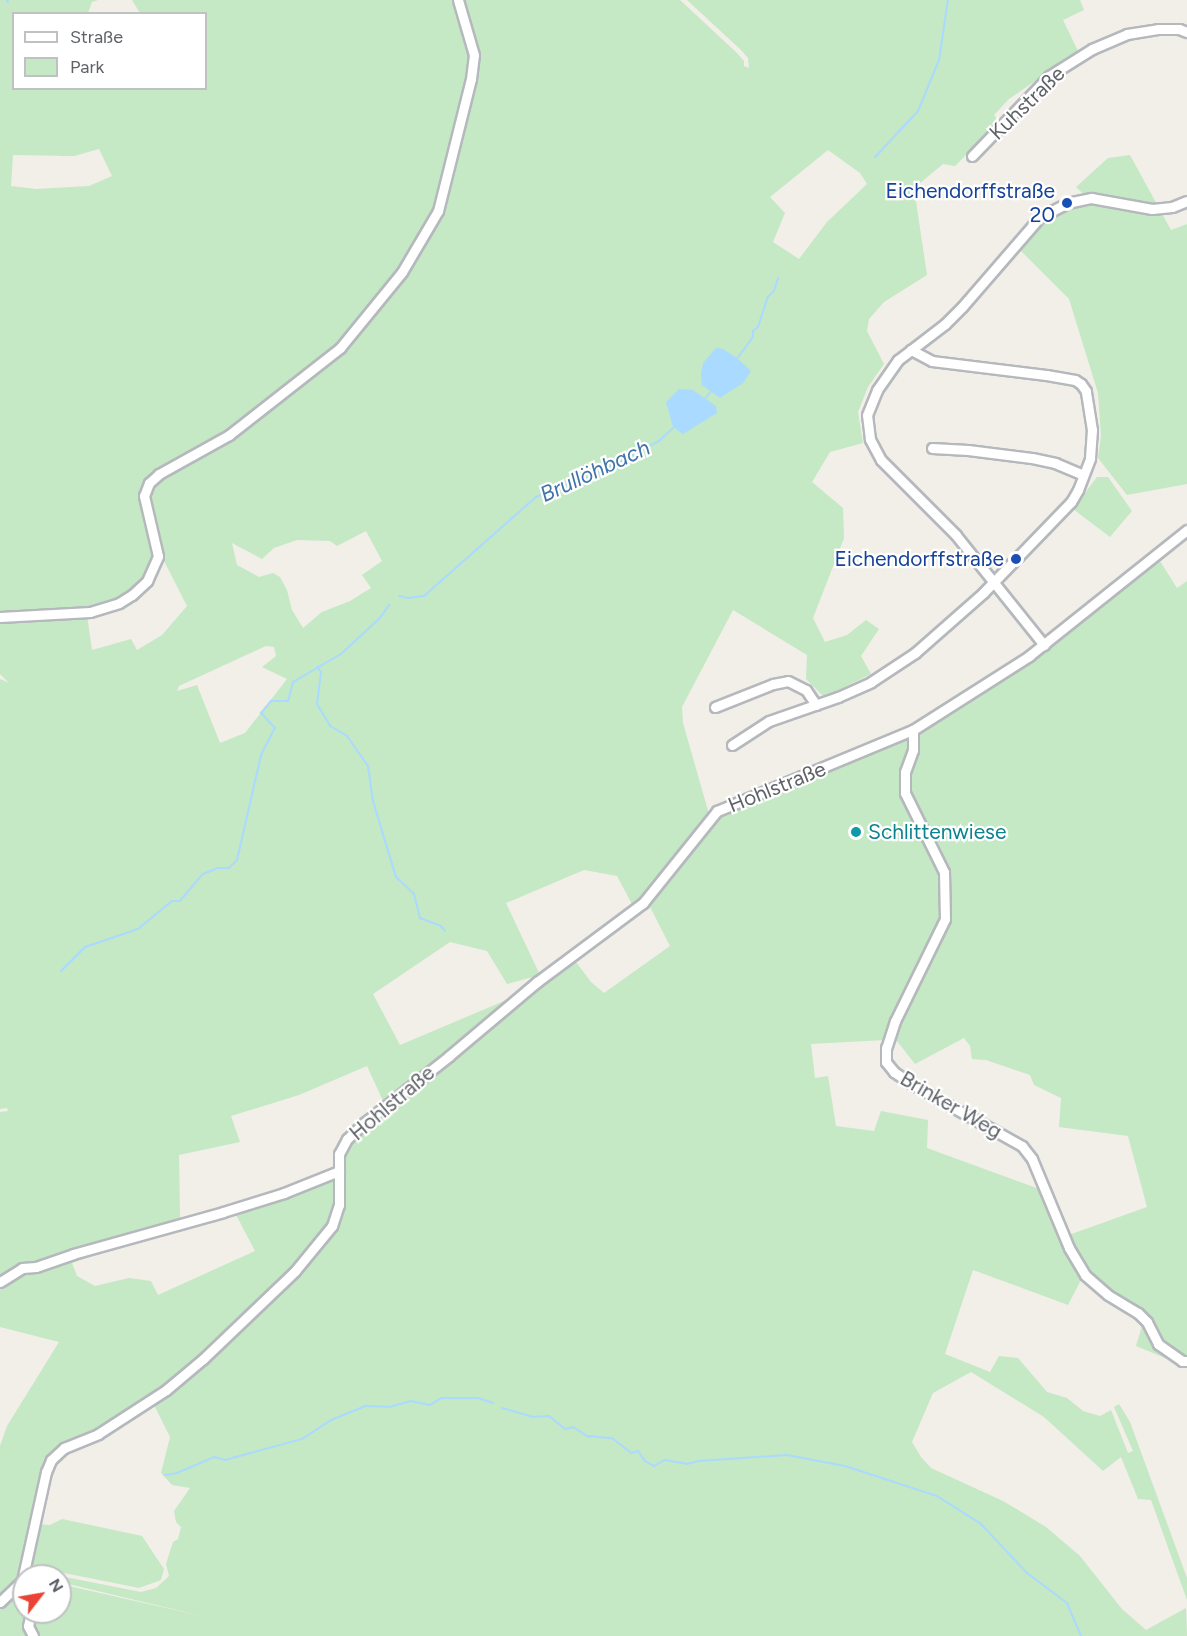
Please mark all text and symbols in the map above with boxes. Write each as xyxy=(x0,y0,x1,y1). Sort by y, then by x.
legend xyxy=(12,12,207,90)
text: Straße xyxy=(70,26,123,48)
text: Park xyxy=(70,56,104,78)
street label: Kuhstraße xyxy=(984,61,1070,145)
place label: Eichendorffstraße 20 xyxy=(886,178,1055,228)
marker: Eichendorffstraße 20 xyxy=(1060,196,1074,210)
water label: Brullöhbach xyxy=(536,434,654,508)
place label: Eichendorffstraße xyxy=(835,546,1004,572)
marker: Eichendorffstraße xyxy=(1009,552,1023,566)
street label: Hohlstraße xyxy=(724,756,830,818)
place label: Schlittenwiese xyxy=(868,819,1006,845)
marker: Schlittenwiese xyxy=(849,825,863,839)
street label: Hohlstraße xyxy=(344,1060,440,1146)
street label: Brinker Weg xyxy=(896,1066,1006,1144)
north arrow xyxy=(12,1564,72,1624)
text: N xyxy=(45,1575,67,1596)

